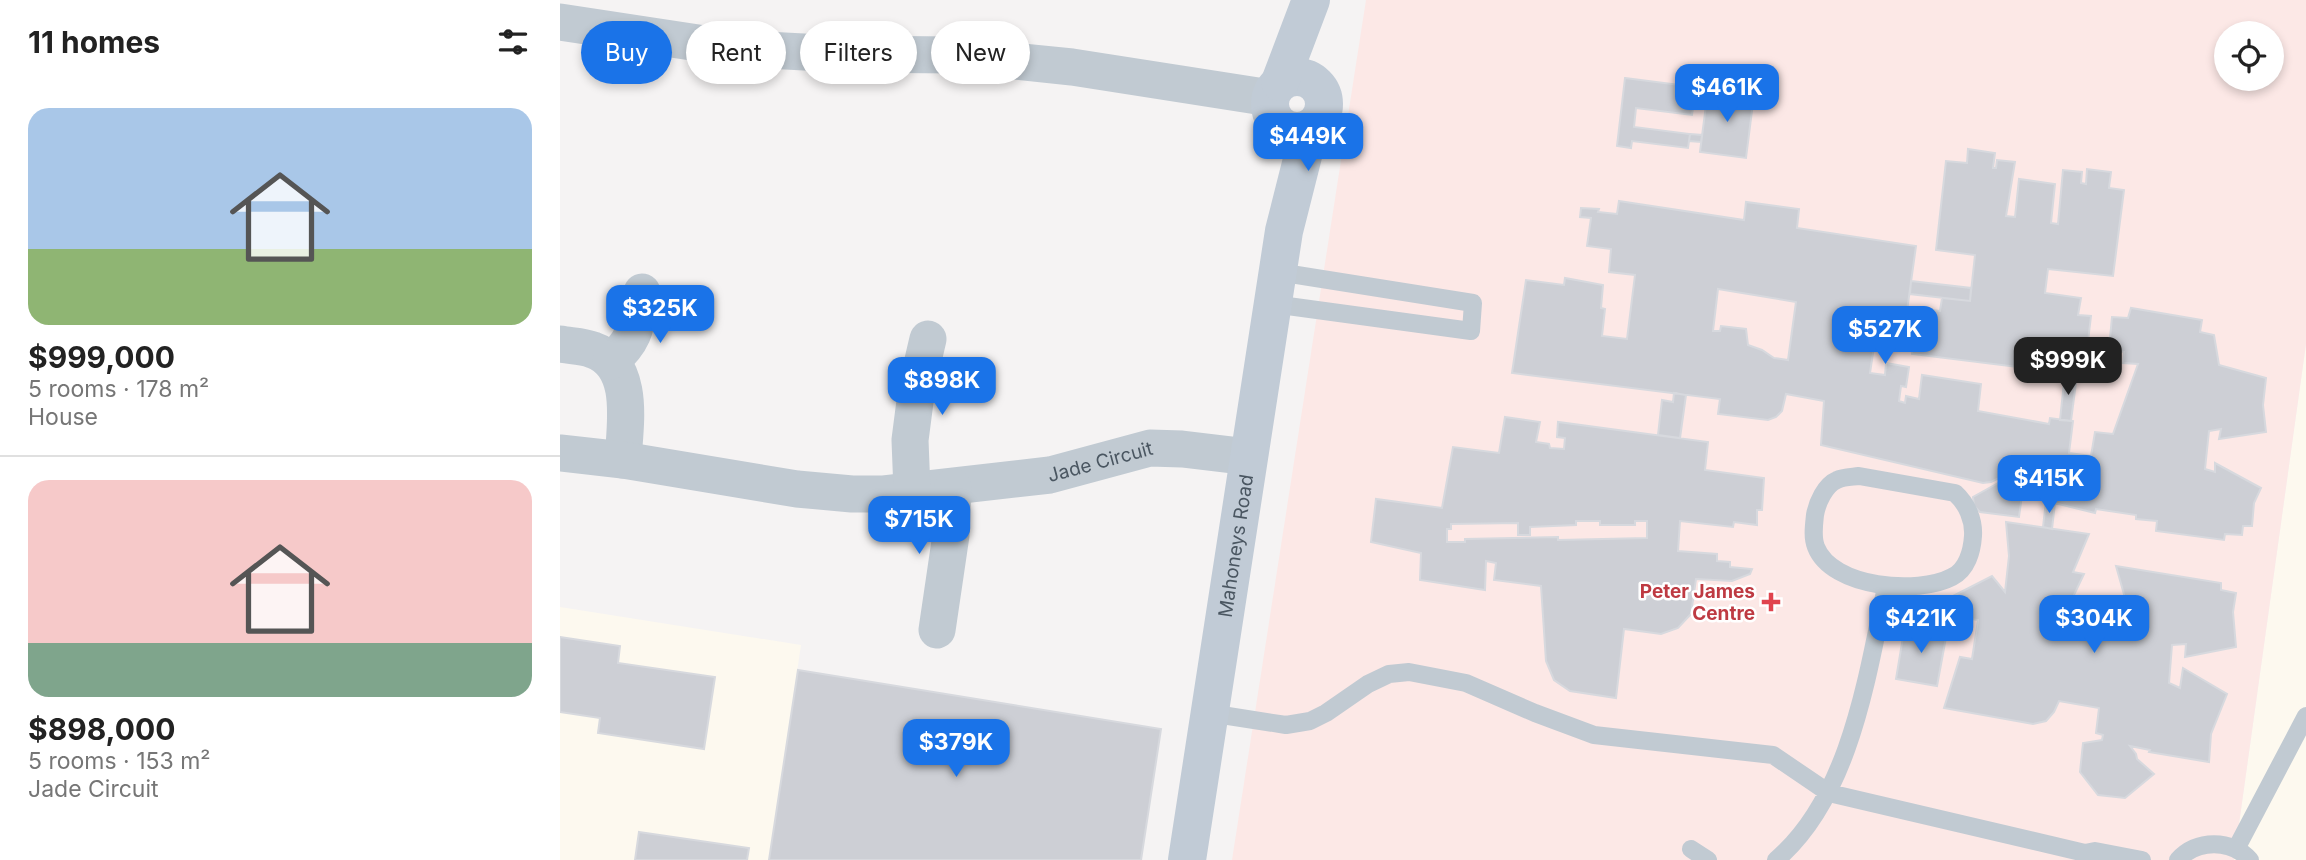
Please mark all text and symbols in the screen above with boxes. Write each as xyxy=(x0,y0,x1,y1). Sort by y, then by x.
chip: Buy xyxy=(581,21,672,84)
chip: Rent xyxy=(686,21,786,84)
chip: Filters xyxy=(800,21,917,84)
chip: New xyxy=(931,21,1030,84)
map controls xyxy=(2214,21,2284,91)
button: locate xyxy=(2214,21,2284,91)
icon: filters xyxy=(494,23,532,61)
text: 11 homes xyxy=(28,24,160,60)
pin: $461K xyxy=(1678,64,1776,124)
text: $461K xyxy=(1691,73,1763,101)
pin: $449K xyxy=(1259,114,1357,173)
text: $449K xyxy=(1269,122,1347,150)
icon: home xyxy=(217,154,343,280)
pin: $325K xyxy=(611,286,709,345)
text: $325K xyxy=(622,294,698,322)
pin: $527K xyxy=(1836,306,1934,366)
text: $527K xyxy=(1848,315,1922,343)
pin: $999K xyxy=(2019,338,2117,397)
text: $999,000 xyxy=(28,339,175,375)
text: $999K xyxy=(2030,346,2106,374)
pin: $898K xyxy=(893,358,991,417)
text: $898K xyxy=(904,366,980,394)
text: 5 rooms · 178 m² xyxy=(28,375,209,403)
text: House xyxy=(28,403,98,431)
street label: Jade Circuit xyxy=(1045,437,1155,487)
pin: $415K xyxy=(2000,456,2098,515)
text: $415K xyxy=(2014,464,2084,492)
street label: Mahoneys Road xyxy=(1214,473,1258,619)
pin: $715K xyxy=(870,496,968,556)
text: $715K xyxy=(884,505,954,533)
icon: home xyxy=(217,526,343,652)
place label: Peter James Centre xyxy=(1640,580,1755,625)
marker: Peter James Centre xyxy=(1761,592,1781,612)
pin: $421K xyxy=(1872,596,1970,655)
pin: $304K xyxy=(2045,596,2143,655)
text: $421K xyxy=(1885,604,1957,632)
text: $304K xyxy=(2055,604,2133,632)
text: $898,000 xyxy=(28,711,175,747)
pin: $379K xyxy=(907,720,1005,779)
text: $379K xyxy=(919,728,993,756)
text: 5 rooms · 153 m² xyxy=(28,747,210,775)
text: Jade Circuit xyxy=(28,775,159,803)

